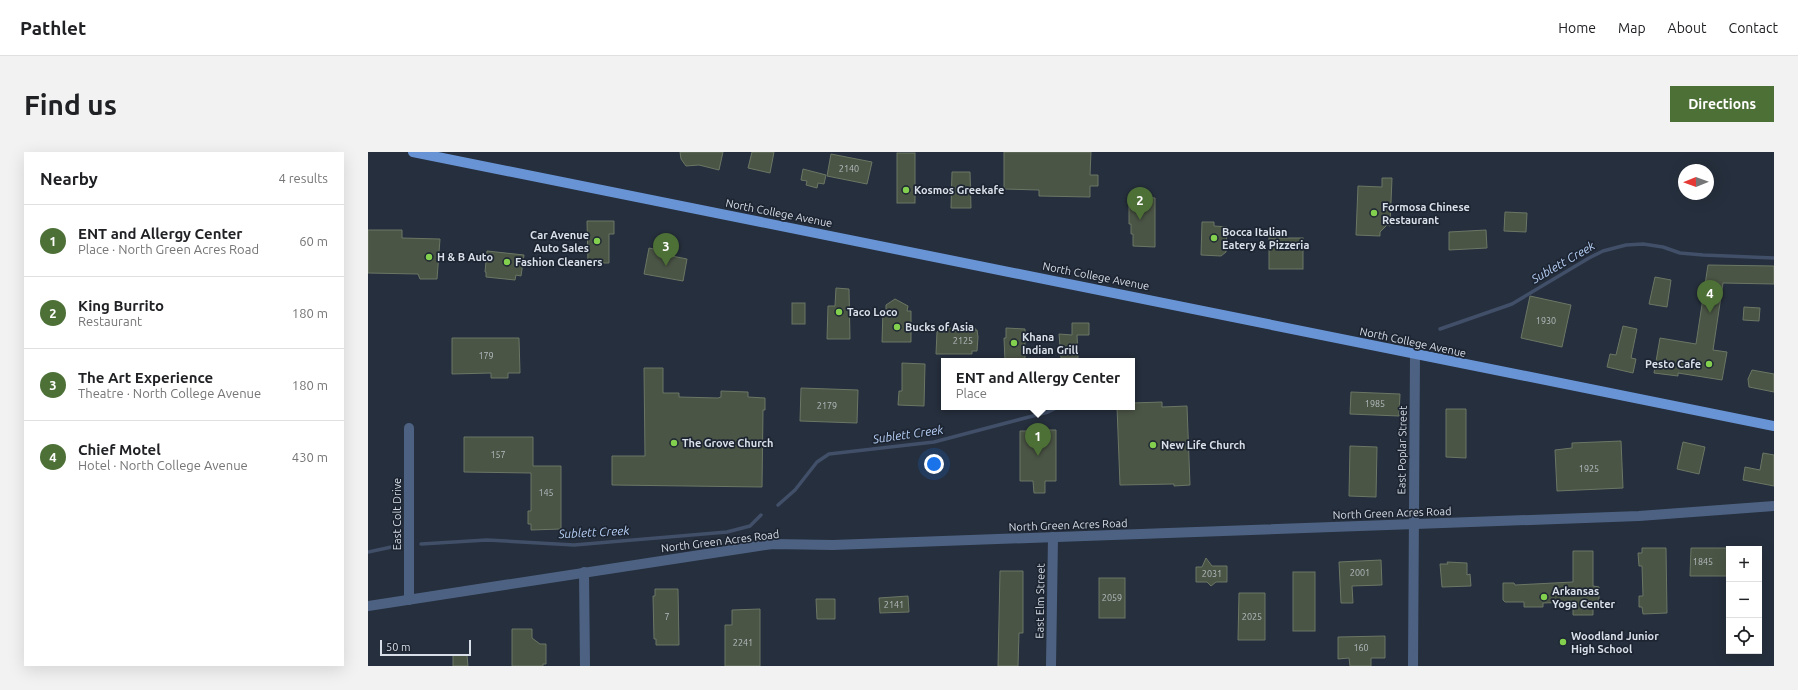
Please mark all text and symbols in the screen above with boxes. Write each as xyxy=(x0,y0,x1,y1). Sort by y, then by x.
text: Pathlet xyxy=(20,17,86,39)
text: Home xyxy=(1558,20,1596,36)
text: Map xyxy=(1618,20,1646,36)
text: About xyxy=(1668,20,1707,36)
text: Contact xyxy=(1729,20,1778,36)
button: Directions xyxy=(1670,86,1774,122)
text: Find us xyxy=(24,89,117,120)
house number: 2140 xyxy=(839,164,859,174)
north arrow xyxy=(1678,164,1714,200)
text: Nearby xyxy=(40,169,98,188)
text: 4 results xyxy=(278,171,328,185)
place label: Kosmos Greekafe xyxy=(914,184,1004,196)
marker: Kosmos Greekafe xyxy=(901,185,911,195)
pin: 2 xyxy=(1127,187,1153,220)
street label: North College Avenue xyxy=(725,197,833,229)
place label: Formosa Chinese Restaurant xyxy=(1382,201,1470,226)
marker: Formosa Chinese Restaurant xyxy=(1369,208,1379,218)
text: ENT and Allergy Center xyxy=(78,225,243,242)
place label: Bocca Italian Eatery & Pizzeria xyxy=(1222,226,1309,251)
place label: Car Avenue Auto Sales xyxy=(530,229,589,254)
pin: 3 xyxy=(653,233,679,266)
marker: Bocca Italian Eatery & Pizzeria xyxy=(1209,233,1219,243)
text: 1 xyxy=(49,234,57,248)
text: 60 m xyxy=(299,234,328,248)
marker: Car Avenue Auto Sales xyxy=(592,236,602,246)
water label: Sublett Creek xyxy=(1528,238,1598,286)
text: Place · North Green Acres Road xyxy=(78,242,259,256)
place label: H & B Auto xyxy=(437,251,493,263)
marker: H & B Auto xyxy=(424,252,434,262)
place label: Fashion Cleaners xyxy=(515,256,602,268)
marker: Fashion Cleaners xyxy=(502,257,512,267)
street label: North College Avenue xyxy=(1042,260,1150,292)
pin: 4 xyxy=(1697,280,1723,313)
text: King Burrito xyxy=(78,297,164,314)
text: 2 xyxy=(49,306,57,320)
text: 180 m xyxy=(292,306,328,320)
place label: Taco Loco xyxy=(847,306,898,318)
marker: Taco Loco xyxy=(834,307,844,317)
text: Restaurant xyxy=(78,314,142,328)
house number: 1930 xyxy=(1536,316,1556,326)
place label: Bucks of Asia xyxy=(905,321,974,333)
marker: Bucks of Asia xyxy=(892,322,902,332)
street label: North College Avenue xyxy=(1359,325,1467,359)
place label: Khana Indian Grill xyxy=(1022,331,1079,356)
house number: 2125 xyxy=(953,336,973,346)
marker: Khana Indian Grill xyxy=(1009,338,1019,348)
house number: 179 xyxy=(478,351,494,361)
popup xyxy=(941,358,1135,410)
place label: Pesto Cafe xyxy=(1645,358,1701,370)
marker: Pesto Cafe xyxy=(1704,359,1714,369)
text: The Art Experience xyxy=(78,369,213,386)
text: ENT and Allergy Center xyxy=(956,369,1120,386)
text: 3 xyxy=(49,378,57,392)
text: 180 m xyxy=(292,378,328,392)
text: Theatre · North College Avenue xyxy=(78,386,261,400)
text: Place xyxy=(956,386,987,400)
house number: 1985 xyxy=(1365,399,1385,409)
house number: 2179 xyxy=(817,401,837,411)
street label: East Poplar Street xyxy=(1395,405,1409,494)
water label: Sublett Creek xyxy=(871,423,945,446)
pin: 1 xyxy=(1025,423,1051,456)
place label: The Grove Church xyxy=(682,437,773,449)
marker: The Grove Church xyxy=(669,438,679,448)
place label: New Life Church xyxy=(1161,439,1245,451)
marker: New Life Church xyxy=(1148,440,1158,450)
text: Chief Motel xyxy=(78,441,161,458)
text: 4 xyxy=(49,450,57,464)
text: 430 m xyxy=(292,450,328,464)
house number: 157 xyxy=(490,450,506,460)
your location xyxy=(924,454,944,474)
text: Hotel · North College Avenue xyxy=(78,458,248,472)
house number: 1925 xyxy=(1579,464,1599,474)
street label: East Colt Drive xyxy=(391,478,403,550)
house number: 145 xyxy=(538,488,554,498)
street label: North Green Acres Road xyxy=(1332,505,1452,521)
street label: North Green Acres Road xyxy=(1008,517,1128,533)
water label: Sublett Creek xyxy=(557,524,631,540)
street label: North Green Acres Road xyxy=(660,528,780,554)
map controls xyxy=(1726,546,1762,654)
button: + xyxy=(1726,546,1762,582)
house number: 1845 xyxy=(1693,557,1713,567)
street label: East Elm Street xyxy=(1033,563,1047,639)
house number: 2001 xyxy=(1350,568,1370,578)
house number: 2031 xyxy=(1202,569,1222,579)
button: − xyxy=(1726,582,1762,618)
place label: Arkansas Yoga Center xyxy=(1552,585,1615,610)
marker: Arkansas Yoga Center xyxy=(1539,592,1549,602)
house number: 2059 xyxy=(1102,593,1122,603)
house number: 2141 xyxy=(884,600,904,610)
house number: 7 xyxy=(664,612,670,622)
house number: 2025 xyxy=(1242,612,1262,622)
button: locate xyxy=(1726,618,1762,654)
place label: Woodland Junior High School xyxy=(1571,630,1659,655)
marker: Woodland Junior High School xyxy=(1558,637,1568,647)
scale bar xyxy=(380,638,471,657)
house number: 2241 xyxy=(733,638,753,648)
text: 50 m xyxy=(386,641,410,653)
house number: 160 xyxy=(1353,643,1369,653)

